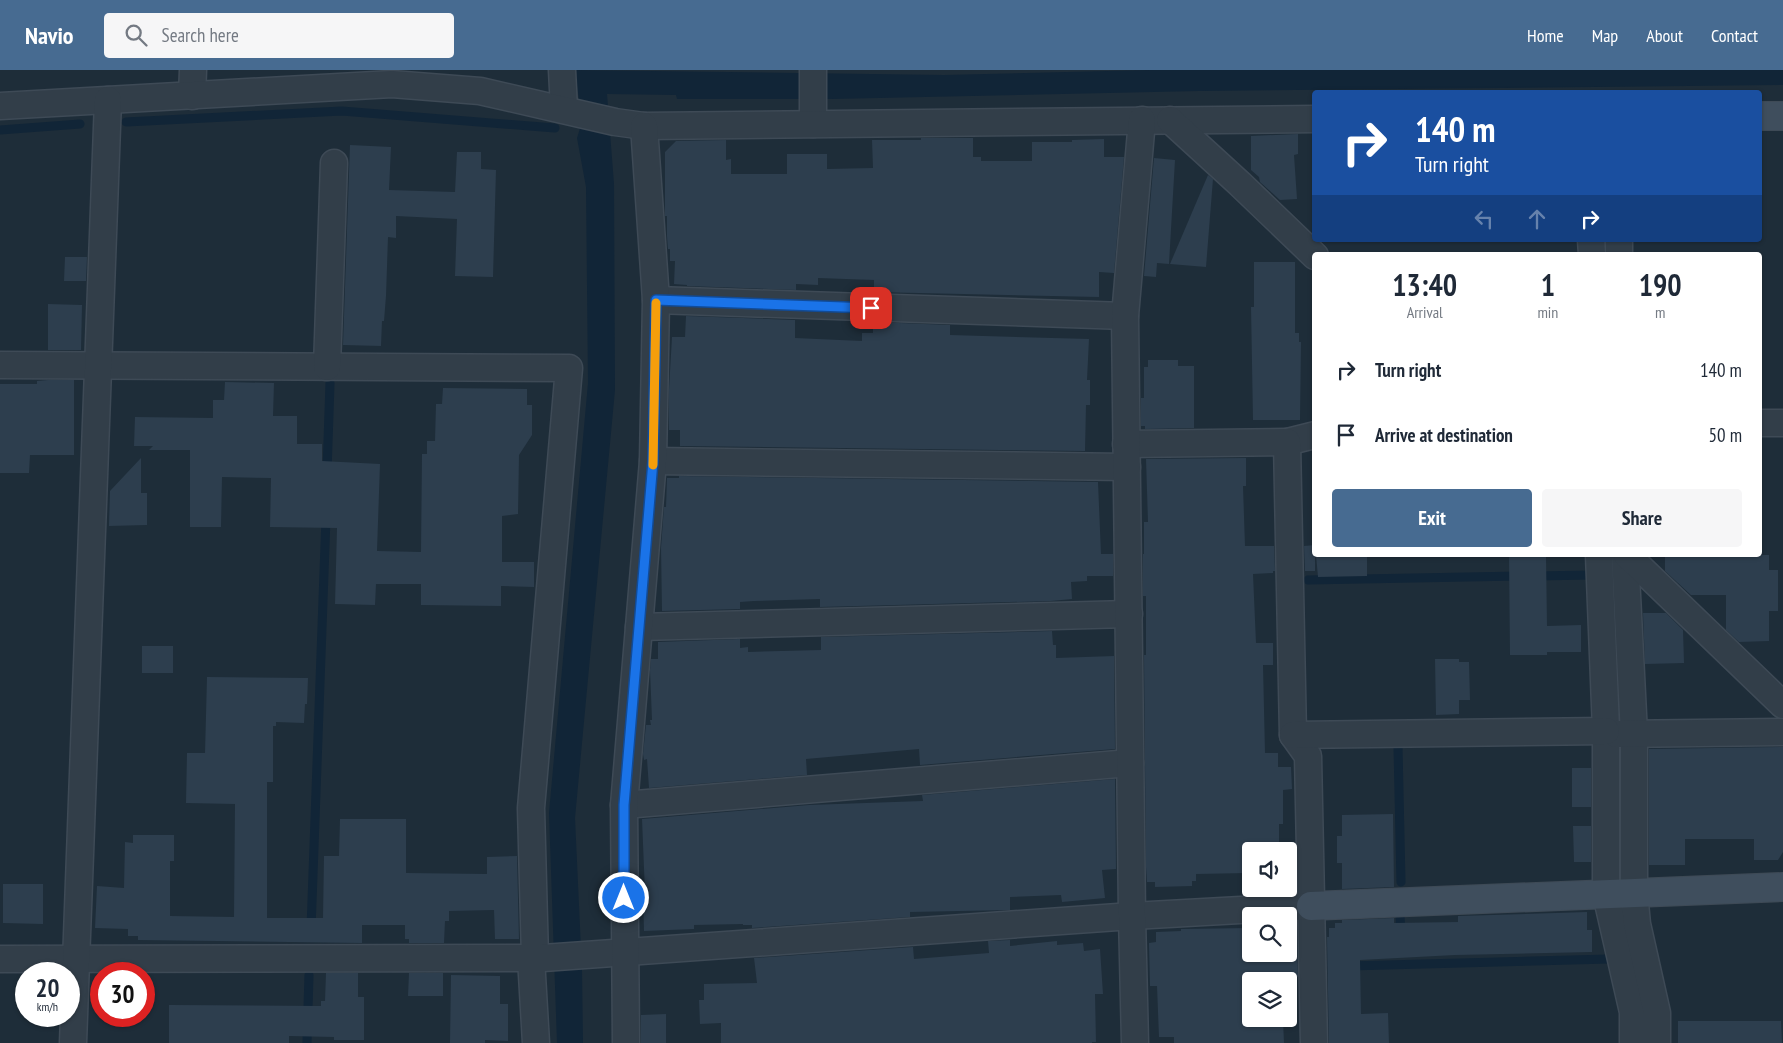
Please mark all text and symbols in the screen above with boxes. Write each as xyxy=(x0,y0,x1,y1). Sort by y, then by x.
search box xyxy=(104,13,454,58)
text: Navio xyxy=(25,20,74,51)
icon: search xyxy=(122,21,150,49)
text: Search here xyxy=(162,23,239,47)
text: Home xyxy=(1527,24,1564,47)
text: Map xyxy=(1592,24,1618,47)
text: About xyxy=(1646,24,1683,47)
text: Contact xyxy=(1711,24,1758,47)
text: 140 m xyxy=(1415,106,1496,152)
icon: right xyxy=(1332,110,1397,175)
text: Turn right xyxy=(1415,150,1489,178)
icon: left xyxy=(1470,205,1498,233)
icon: ahead xyxy=(1523,205,1551,233)
icon: right xyxy=(1576,205,1604,233)
text: 13:40 xyxy=(1392,265,1457,304)
text: 1 xyxy=(1541,265,1555,304)
text: 190 xyxy=(1639,265,1682,304)
pin xyxy=(850,287,892,329)
icon: arrive xyxy=(857,294,885,322)
text: Arrival xyxy=(1407,302,1443,322)
text: min xyxy=(1537,302,1558,322)
text: m xyxy=(1655,302,1665,322)
icon: right xyxy=(1332,356,1360,384)
text: Turn right xyxy=(1375,358,1441,382)
text: 140 m xyxy=(1700,358,1742,382)
icon: arrive xyxy=(1332,421,1360,449)
text: Arrive at destination xyxy=(1375,423,1513,447)
text: 50 m xyxy=(1709,423,1742,447)
button: Exit xyxy=(1332,489,1532,547)
button: Share xyxy=(1542,489,1742,547)
map controls xyxy=(1242,842,1297,1027)
button: sound xyxy=(1242,842,1297,897)
position arrow xyxy=(597,871,649,923)
button: search xyxy=(1242,907,1297,962)
speed limit sign: 30 xyxy=(90,962,155,1027)
text: 20 xyxy=(36,972,59,1004)
button: layers xyxy=(1242,972,1297,1027)
text: km/h xyxy=(37,999,58,1014)

